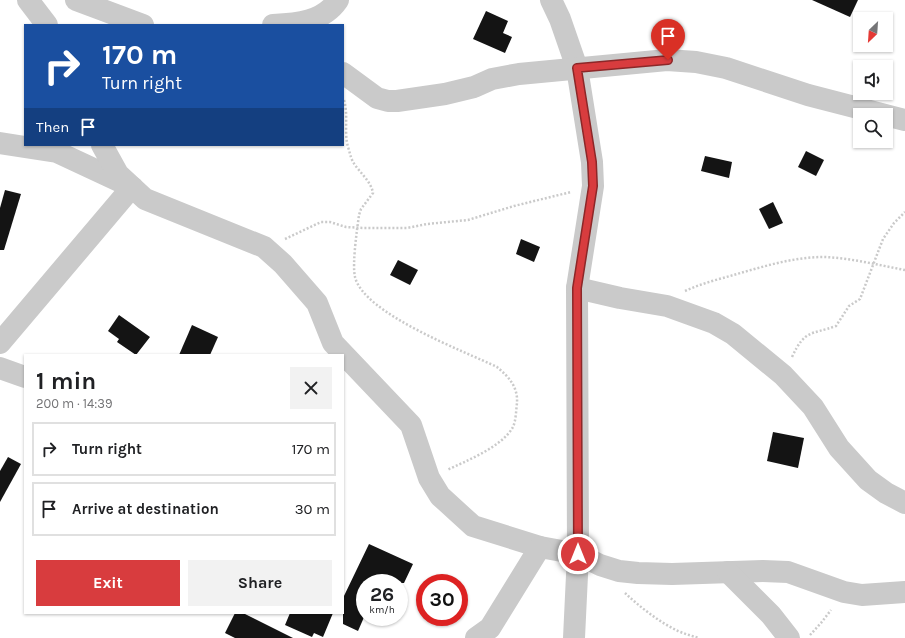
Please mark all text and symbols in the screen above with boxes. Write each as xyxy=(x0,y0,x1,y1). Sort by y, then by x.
north arrow xyxy=(853,12,893,52)
map controls xyxy=(853,12,893,148)
pin xyxy=(651,19,685,60)
icon: arrive xyxy=(657,25,679,47)
text: 170 m xyxy=(102,38,177,71)
icon: right xyxy=(36,40,88,92)
button: sound xyxy=(853,60,893,100)
text: Turn right xyxy=(102,72,182,94)
button: search xyxy=(853,108,893,148)
icon: arrive xyxy=(77,116,99,138)
text: Then xyxy=(36,118,69,136)
text: 1 min xyxy=(36,367,96,395)
button: close xyxy=(290,367,332,409)
text: 200 m · 14:39 xyxy=(36,396,112,411)
icon: right xyxy=(38,438,60,460)
text: Turn right xyxy=(72,440,142,458)
text: 170 m xyxy=(292,440,330,458)
icon: arrive xyxy=(38,498,60,520)
text: Arrive at destination xyxy=(72,500,219,518)
text: 30 m xyxy=(295,500,330,518)
position arrow xyxy=(557,533,599,575)
button: Exit xyxy=(36,560,180,606)
button: Share xyxy=(188,560,332,606)
speed limit sign: 30 xyxy=(416,574,468,626)
text: 26 xyxy=(370,583,394,606)
text: km/h xyxy=(369,604,395,616)

